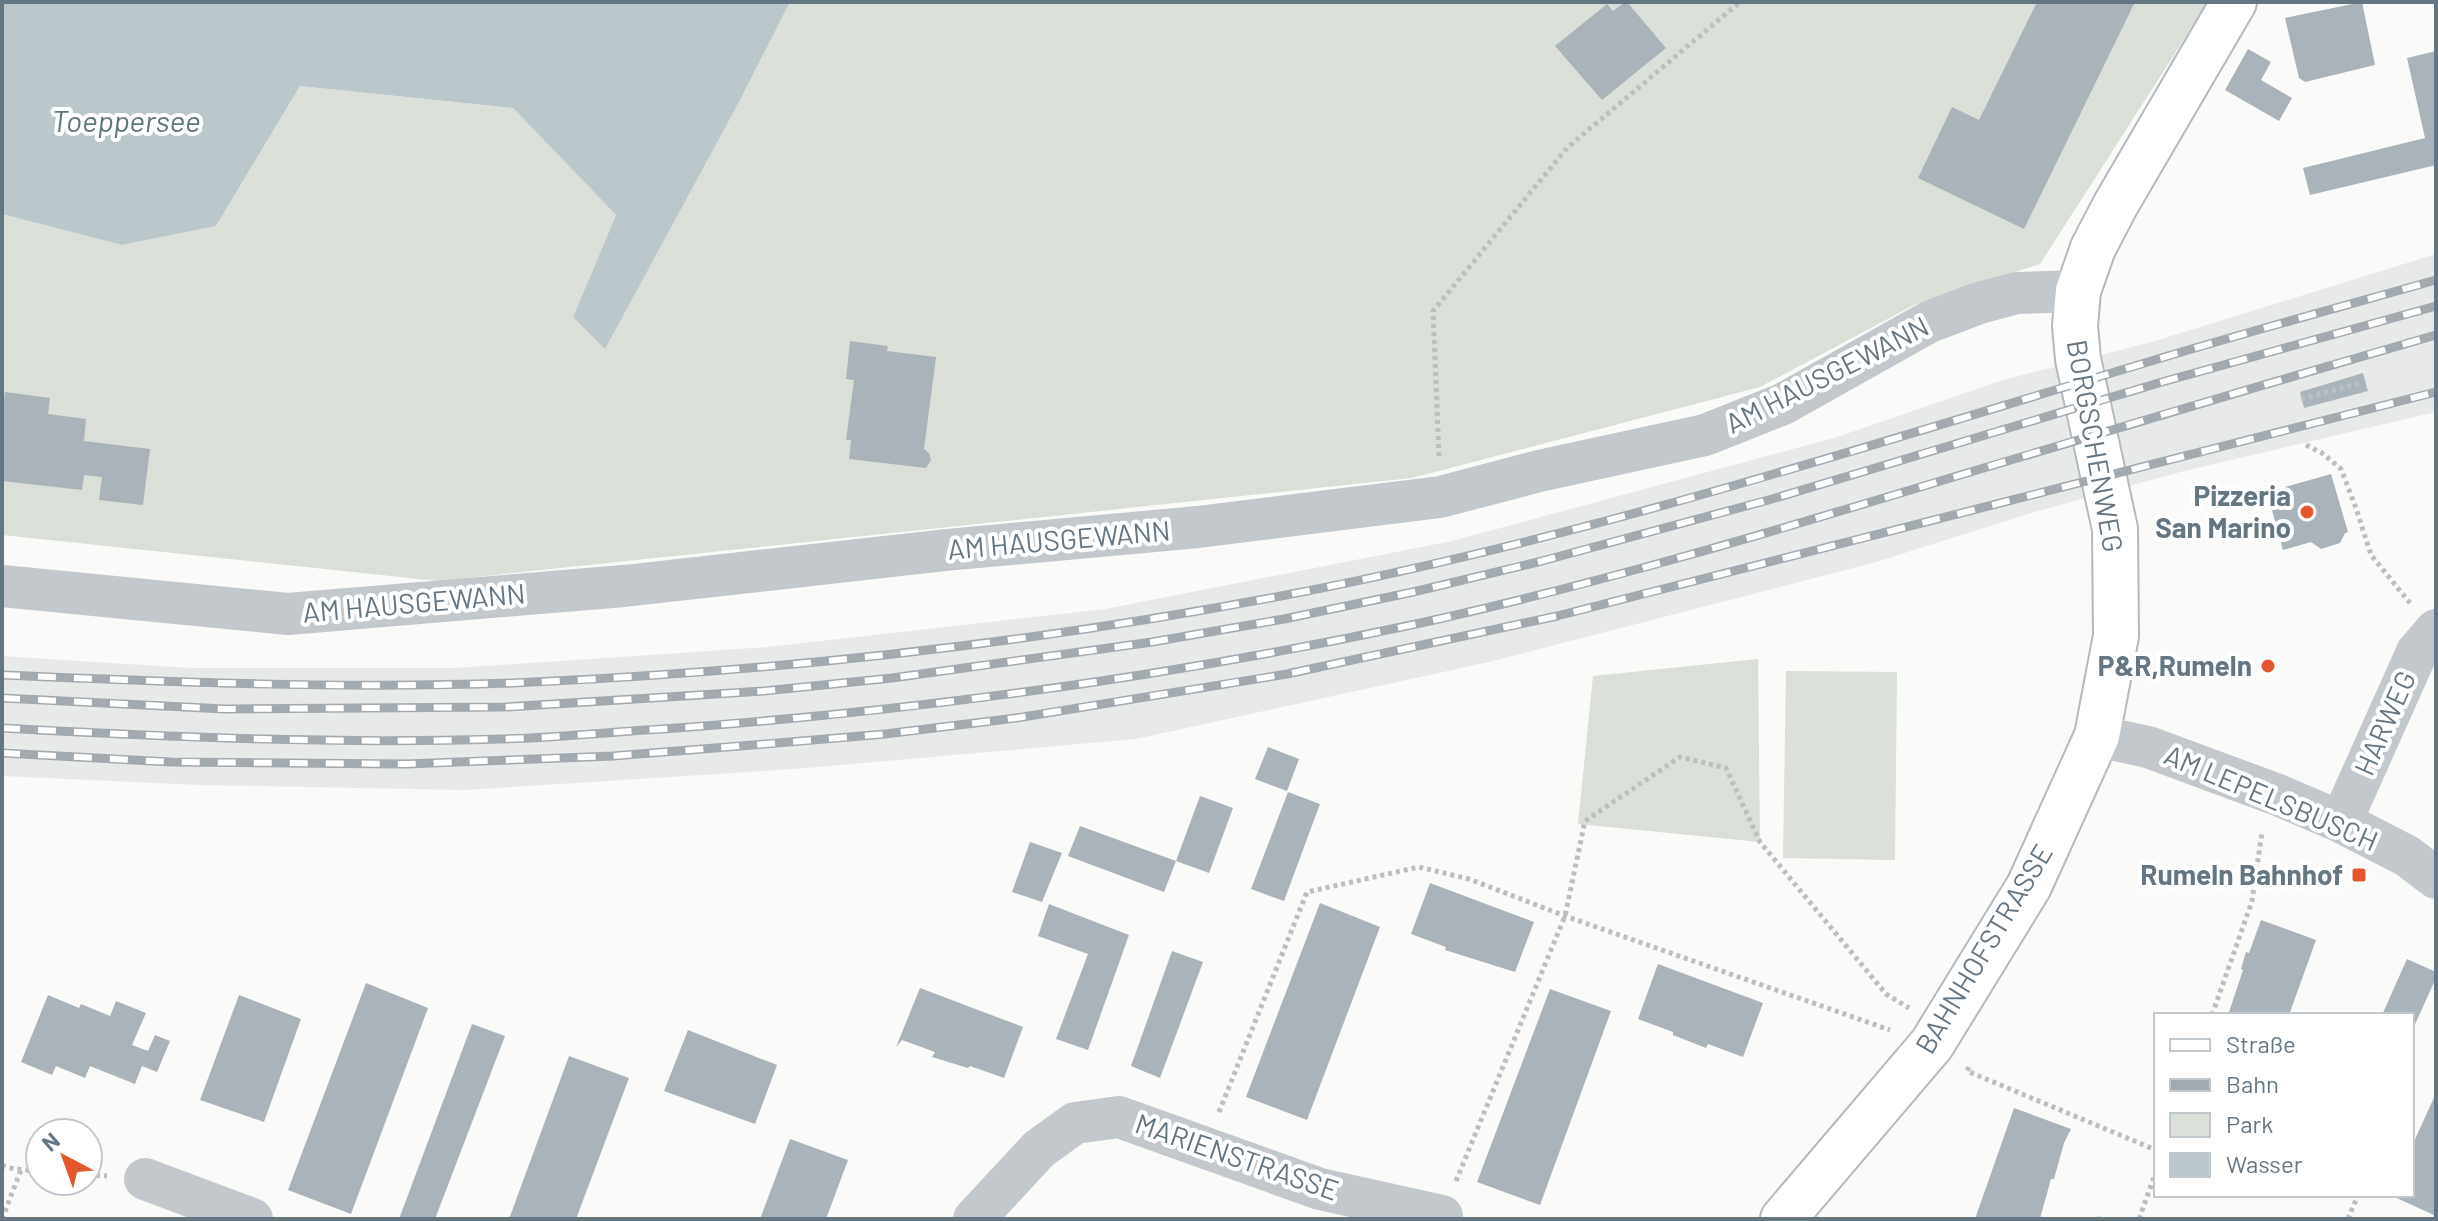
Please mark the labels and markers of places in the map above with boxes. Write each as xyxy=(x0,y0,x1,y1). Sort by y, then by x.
place label: Pizzeria San Marino xyxy=(2155,478,2291,544)
marker: Pizzeria San Marino xyxy=(2298,503,2316,521)
place label: P&R,Rumeln xyxy=(2098,648,2252,682)
marker: P&R,Rumeln xyxy=(2259,657,2277,675)
place label: Rumeln Bahnhof xyxy=(2140,857,2343,891)
marker: Rumeln Bahnhof xyxy=(2350,866,2368,884)

